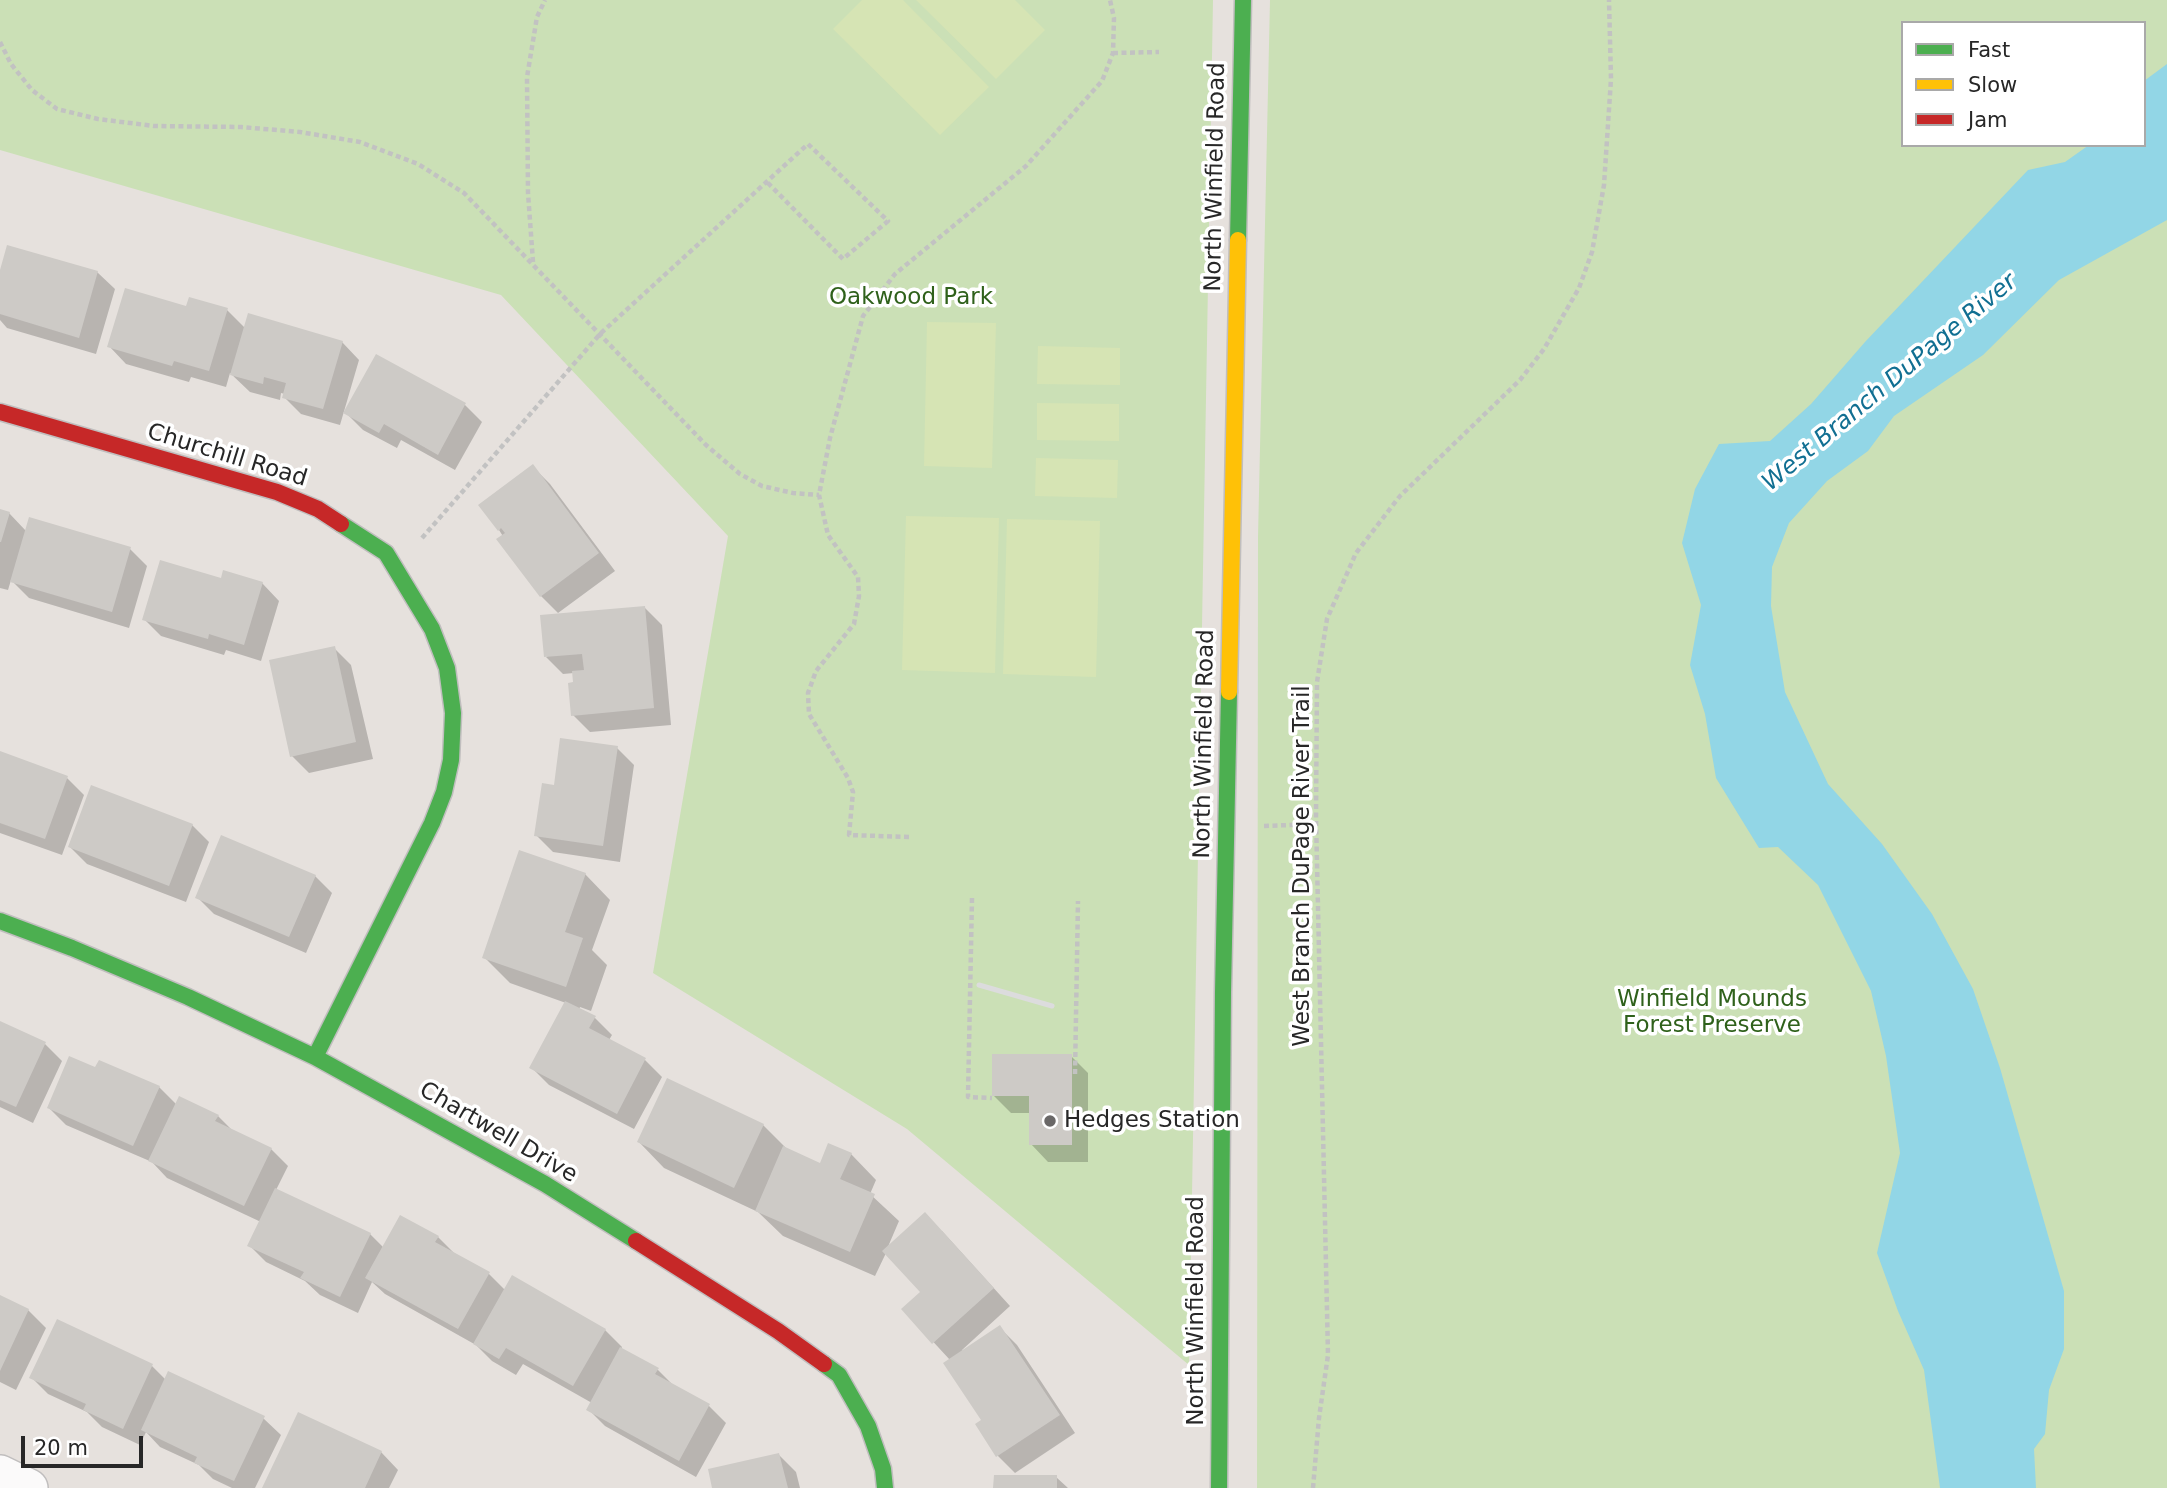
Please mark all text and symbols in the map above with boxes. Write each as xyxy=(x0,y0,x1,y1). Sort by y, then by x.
legend xyxy=(1901,21,2146,147)
text: Fast xyxy=(1968,38,2010,62)
street label: North Winfield Road xyxy=(1200,62,1232,292)
text: Slow xyxy=(1968,73,2017,97)
text: Jam xyxy=(1968,108,2008,132)
water label: West Branch DuPage River xyxy=(1757,268,2023,498)
park label: Oakwood Park xyxy=(829,284,993,312)
street label: Churchill Road xyxy=(144,419,310,493)
street label: North Winfield Road xyxy=(1189,629,1221,859)
street label: West Branch DuPage River Trail xyxy=(1289,685,1317,1047)
park label: Winfield Mounds Forest Preserve xyxy=(1617,986,1807,1040)
street label: Chartwell Drive xyxy=(414,1077,582,1189)
place label: Hedges Station xyxy=(1064,1107,1240,1135)
marker: Hedges Station xyxy=(1042,1113,1058,1129)
street label: North Winfield Road xyxy=(1183,1196,1211,1426)
scale bar xyxy=(24,1422,147,1466)
text: 20 m xyxy=(34,1436,88,1460)

